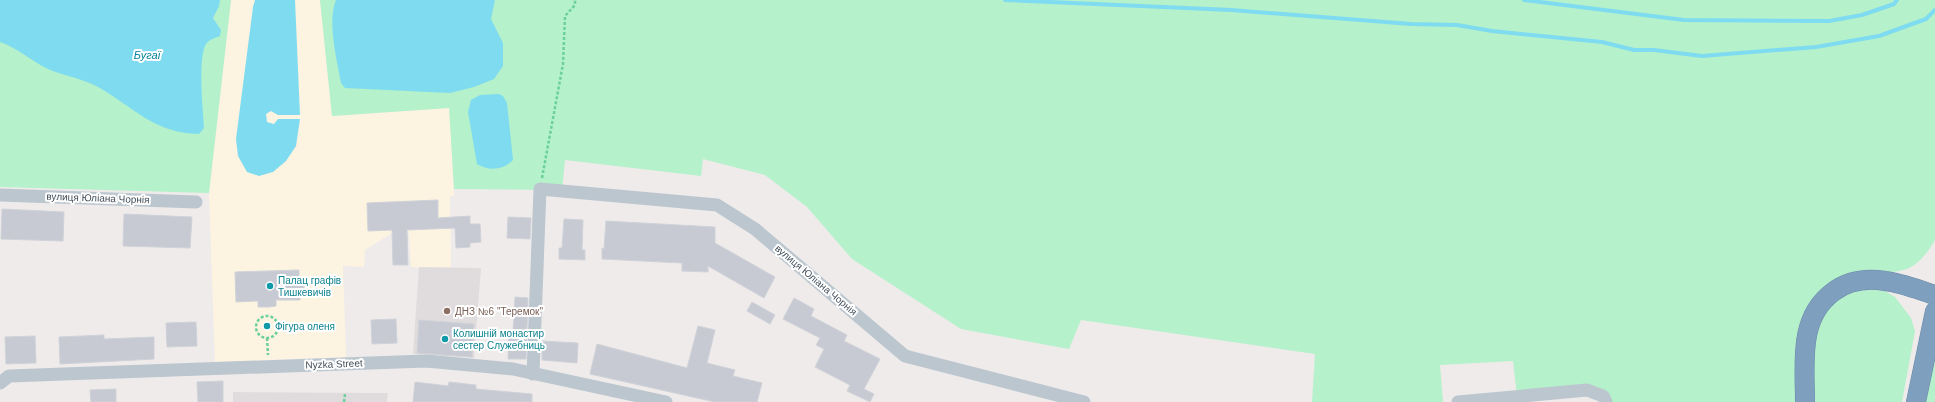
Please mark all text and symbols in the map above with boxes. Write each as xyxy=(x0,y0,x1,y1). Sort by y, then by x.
water label: Бугаї xyxy=(134,49,162,61)
street label: вулиця Юліана Чорнія xyxy=(46,191,150,205)
street label: вулиця Юліана Чорнія xyxy=(773,243,859,317)
place label: Палац графів Тишкевичів xyxy=(278,275,341,298)
marker: Палац графів Тишкевичів xyxy=(265,281,275,291)
marker: ДНЗ №6 "Теремок" xyxy=(442,306,452,316)
place label: ДНЗ №6 "Теремок" xyxy=(455,306,543,317)
marker: Фігура оленя xyxy=(262,321,272,331)
place label: Фігура оленя xyxy=(275,321,335,332)
place label: Колишній монастир сестер Служебниць xyxy=(453,328,545,351)
marker: Колишній монастир сестер Служебниць xyxy=(440,334,450,344)
street label: Nyzka Street xyxy=(305,357,363,370)

